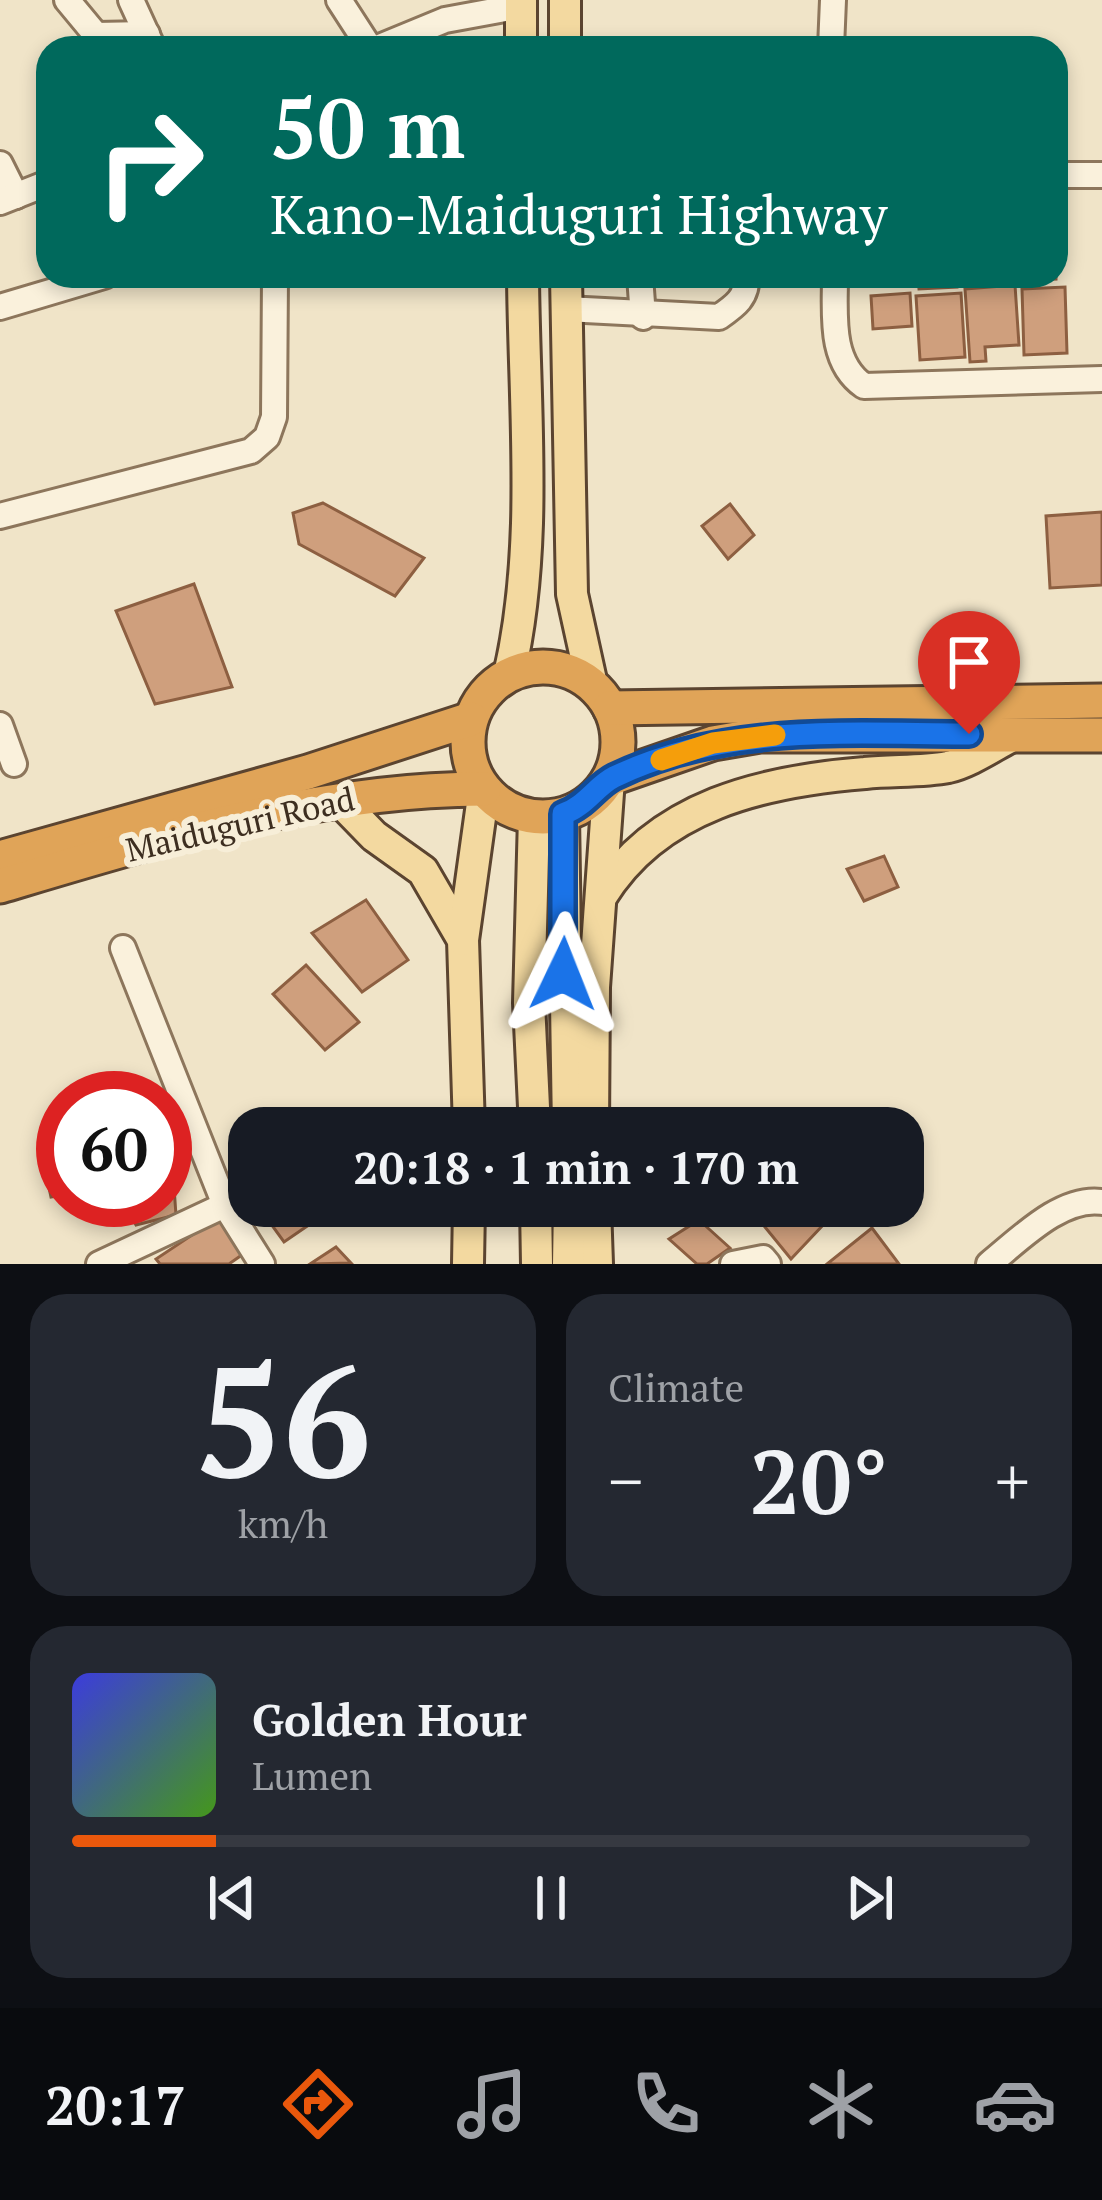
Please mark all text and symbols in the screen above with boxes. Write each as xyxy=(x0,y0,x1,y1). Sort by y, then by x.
text: 50 m xyxy=(270,71,465,182)
icon: right xyxy=(72,84,228,240)
text: Kano-Maiduguri Highway xyxy=(270,178,887,249)
pin xyxy=(918,611,1020,734)
icon: arrive xyxy=(936,629,1002,695)
street label: Maiduguri Road xyxy=(122,776,358,871)
position arrow xyxy=(500,911,626,1037)
speed limit sign: 60 xyxy=(36,1071,192,1227)
text: 20:18 · 1 min · 170 m xyxy=(353,1137,799,1197)
text: 56 xyxy=(195,1315,371,1522)
text: Climate xyxy=(608,1361,744,1413)
text: 20° xyxy=(750,1420,888,1540)
text: − xyxy=(608,1436,643,1524)
text: + xyxy=(995,1436,1030,1524)
text: km/h xyxy=(238,1497,328,1549)
text: Golden Hour xyxy=(252,1689,527,1749)
text: Lumen xyxy=(252,1749,372,1801)
icon: previous xyxy=(199,1865,265,1931)
icon: pause xyxy=(518,1865,584,1931)
icon: next xyxy=(837,1865,903,1931)
icon: directions xyxy=(276,2062,360,2146)
icon: music xyxy=(450,2062,534,2146)
icon: phone xyxy=(624,2062,708,2146)
icon: climate xyxy=(799,2062,883,2146)
icon: car xyxy=(973,2062,1057,2146)
text: 20:17 xyxy=(45,2069,186,2140)

